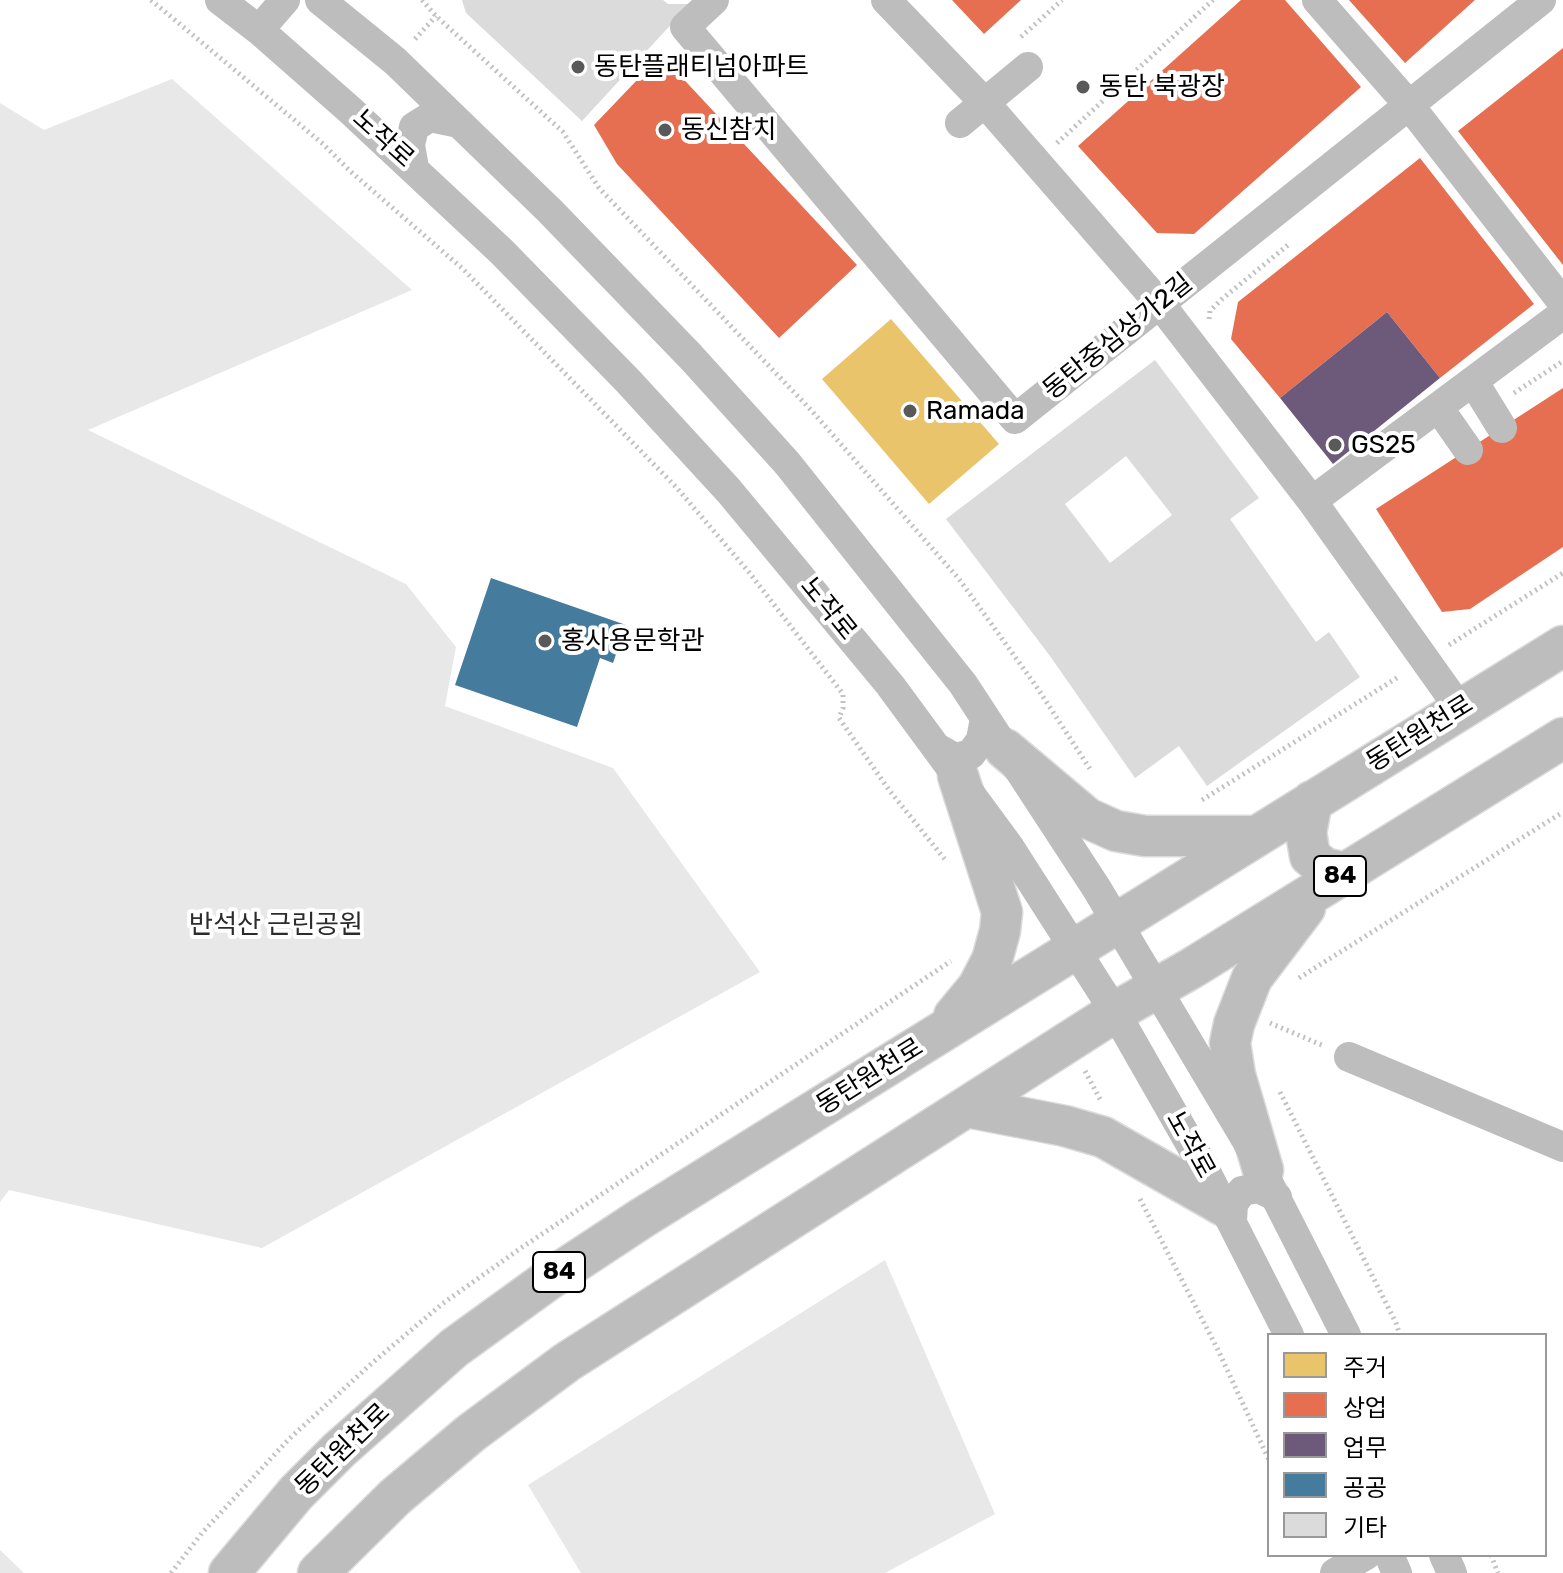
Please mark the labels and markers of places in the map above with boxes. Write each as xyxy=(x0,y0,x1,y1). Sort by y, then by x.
place label: 동탄플래티넘아파트 xyxy=(594,51,809,83)
marker: 동탄플래티넘아파트 xyxy=(569,58,587,76)
place label: 동탄 북광장 xyxy=(1099,71,1225,103)
marker: 동탄 북광장 xyxy=(1074,78,1092,96)
place label: 동신참치 xyxy=(681,114,777,146)
marker: 동신참치 xyxy=(656,121,674,139)
place label: Ramada xyxy=(926,395,1025,427)
marker: Ramada xyxy=(901,402,919,420)
place label: GS25 xyxy=(1351,429,1416,461)
marker: GS25 xyxy=(1326,436,1344,454)
place label: 홍사용문학관 xyxy=(561,625,705,657)
marker: 홍사용문학관 xyxy=(536,632,554,650)

